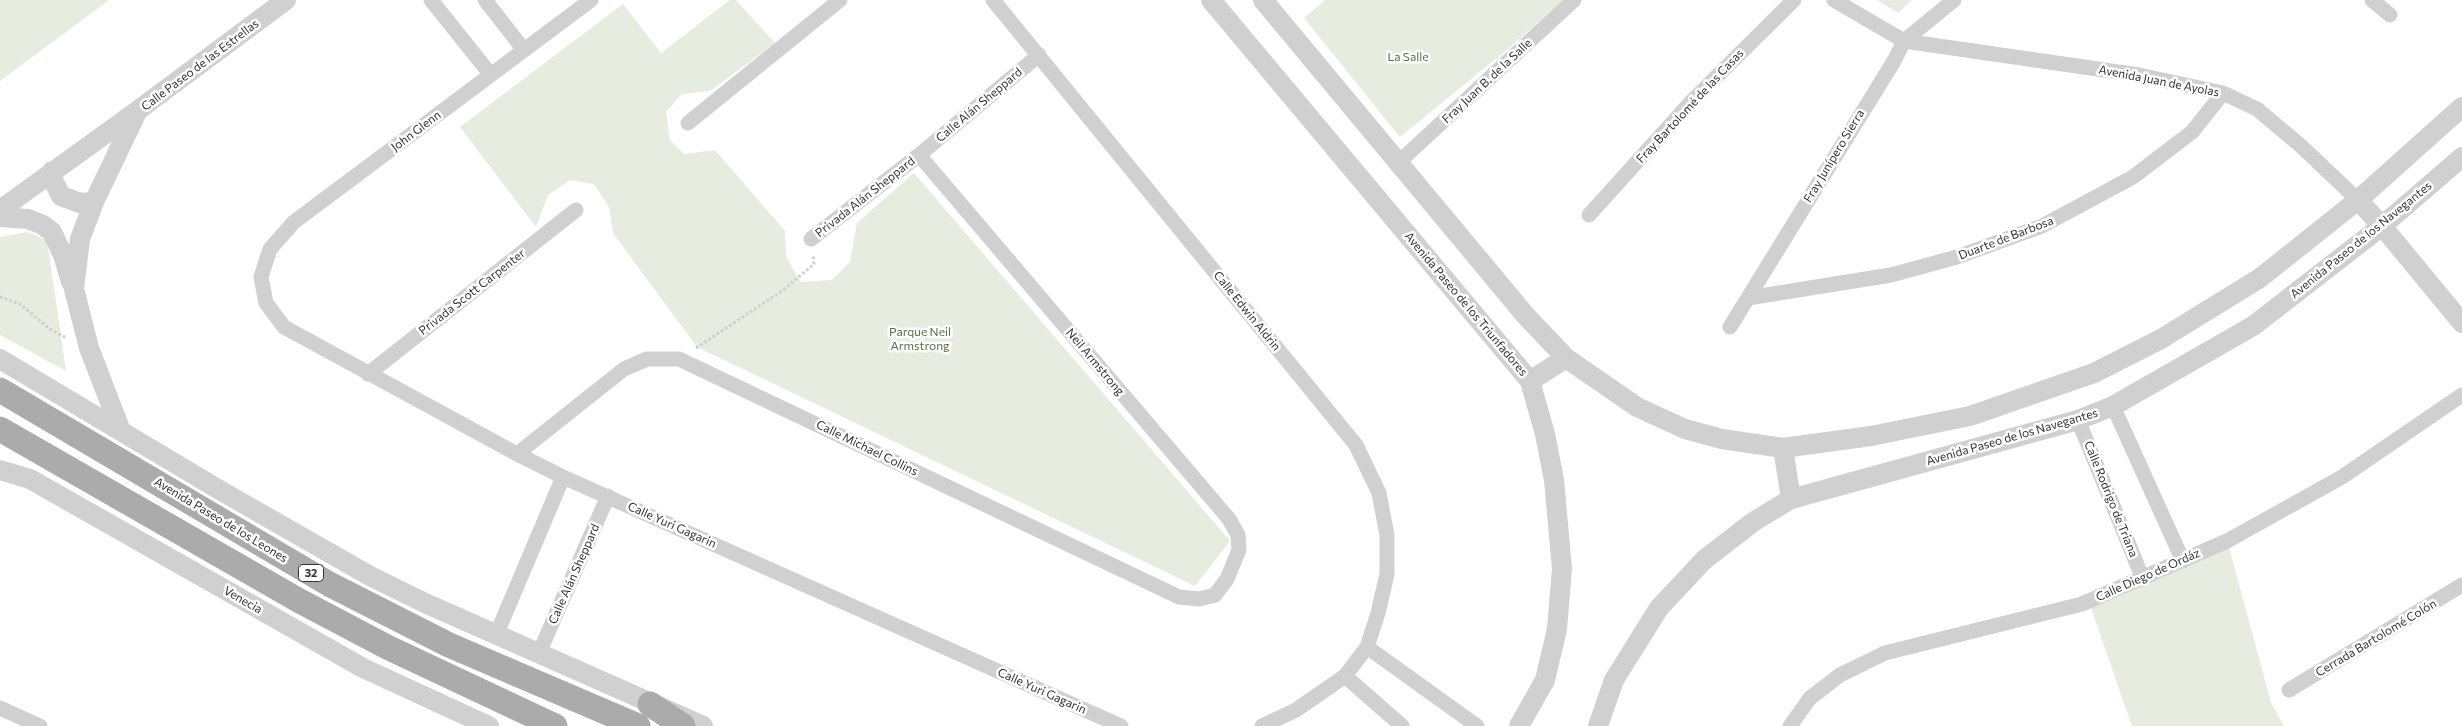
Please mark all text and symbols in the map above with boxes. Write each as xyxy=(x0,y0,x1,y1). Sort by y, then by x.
street label: Calle Paseo de las Estrellas xyxy=(139,16,261,114)
street label: Fray Juan B. de la Salle xyxy=(1439,36,1535,126)
street label: Fray Bartolomé de las Casas xyxy=(1633,46,1747,166)
park label: La Salle xyxy=(1387,50,1429,64)
street label: Avenida Juan de Ayolas xyxy=(2097,62,2221,100)
street label: Calle Alán Sheppard xyxy=(933,65,1025,145)
street label: Fray Junípero Sierra xyxy=(1801,107,1867,205)
street label: John Glenn xyxy=(388,108,444,154)
street label: Privada Alán Sheppard xyxy=(812,154,918,240)
street label: Avenida Paseo de los Navegantes xyxy=(2287,178,2435,302)
street label: Duarte de Barbosa xyxy=(1957,213,2055,263)
street label: Avenida Paseo de los Triunfadores xyxy=(1401,229,1531,379)
street label: Privada Scott Carpenter xyxy=(416,246,528,338)
street label: Calle Edwin Aldrin xyxy=(1211,268,1283,354)
park label: Parque Neil Armstrong xyxy=(889,325,951,353)
street label: Neil Armstrong xyxy=(1063,326,1127,398)
street label: Avenida Paseo de los Navegantes xyxy=(1925,406,2099,468)
street label: Calle Michael Collins xyxy=(814,417,920,479)
street label: Calle Rodrigo de Triana xyxy=(2081,439,2141,559)
street label: Avenida Paseo de los Leones xyxy=(152,474,290,566)
street label: Calle Yuri Gagarin xyxy=(625,499,719,551)
street label: Calle Alán Sheppard xyxy=(545,522,603,626)
street label: Calle Diego de Ordáz xyxy=(2094,546,2202,604)
road number: 32 xyxy=(298,564,324,582)
street label: Venecia xyxy=(221,583,265,617)
street label: Cerrada Bartolomé Colón xyxy=(2313,596,2439,680)
street label: Calle Yuri Gagarin xyxy=(995,665,1089,717)

